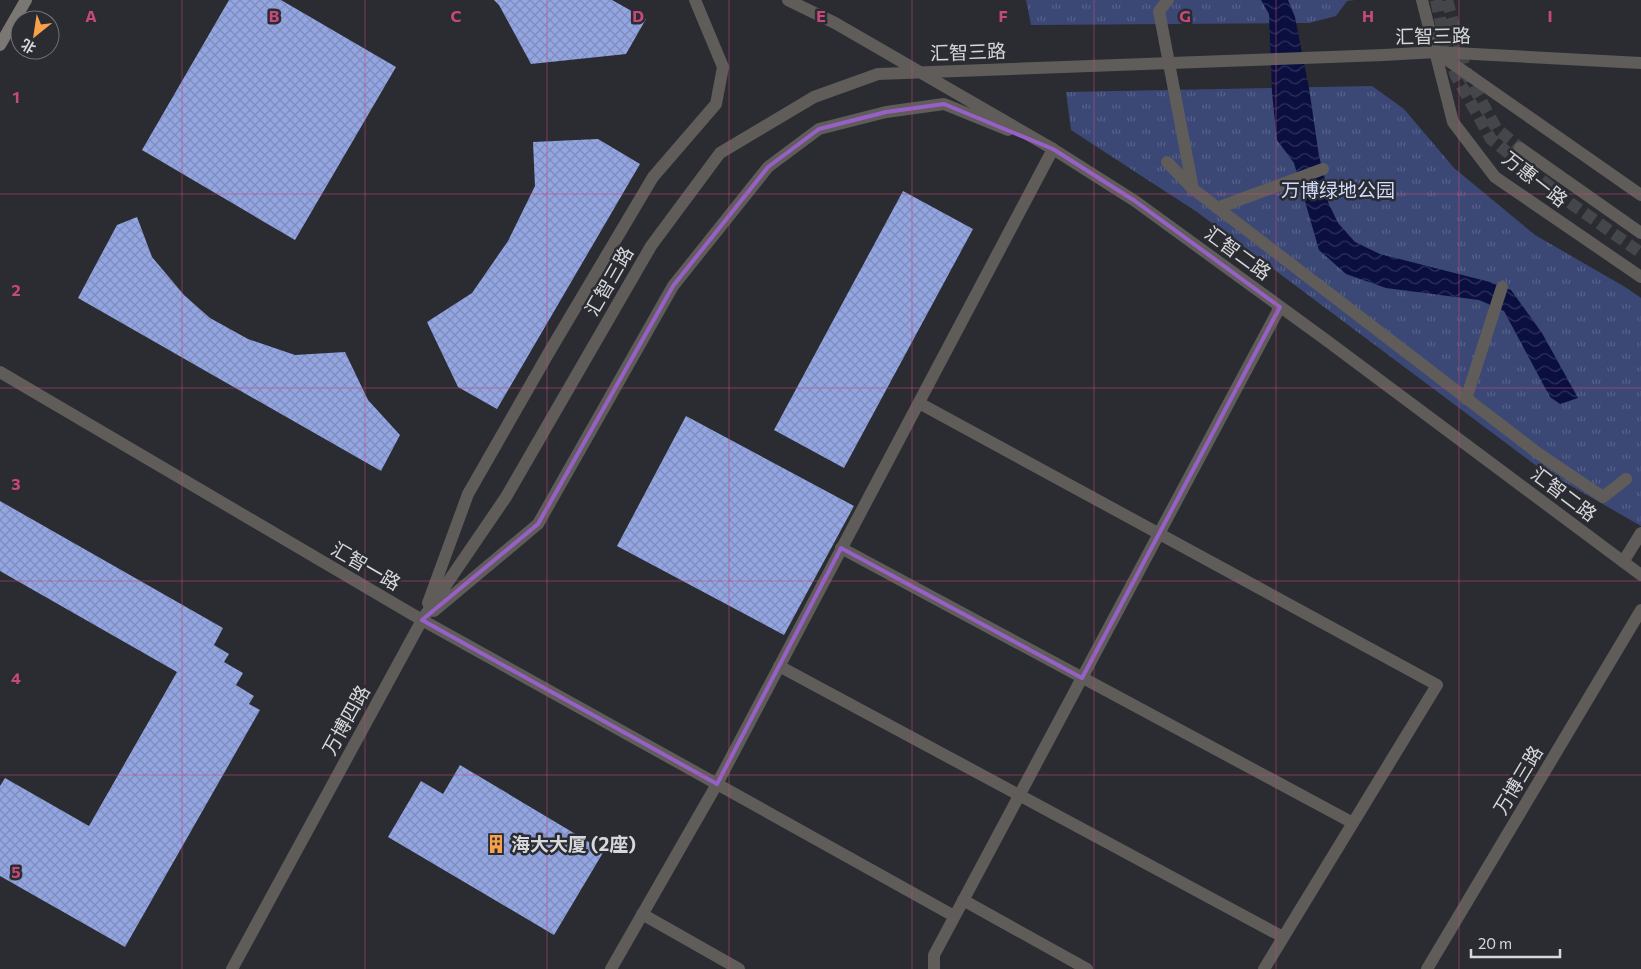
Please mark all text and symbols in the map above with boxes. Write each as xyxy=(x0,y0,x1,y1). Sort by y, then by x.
text: A xyxy=(85,6,97,25)
text: B xyxy=(269,6,280,25)
text: C xyxy=(451,6,462,25)
text: D xyxy=(632,6,644,25)
text: E xyxy=(816,6,826,25)
text: F xyxy=(998,6,1008,25)
text: G xyxy=(1179,6,1191,25)
text: H xyxy=(1362,6,1374,25)
text: I xyxy=(1547,6,1553,25)
north arrow xyxy=(10,10,60,60)
street label: 汇智三路 xyxy=(1395,23,1471,48)
text: 北 xyxy=(18,36,39,58)
street label: 汇智三路 xyxy=(930,39,1006,64)
text: 1 xyxy=(12,87,20,106)
street label: 万惠一路 xyxy=(1498,146,1572,211)
park label: 万博绿地公园 xyxy=(1281,178,1395,201)
street label: 汇智二路 xyxy=(1201,221,1276,284)
street label: 汇智三路 xyxy=(580,242,638,319)
text: 2 xyxy=(11,280,21,299)
street label: 汇智二路 xyxy=(1527,462,1602,526)
text: 3 xyxy=(11,474,21,493)
street label: 汇智一路 xyxy=(328,537,405,595)
text: 4 xyxy=(11,668,21,687)
street label: 万博四路 xyxy=(317,681,374,759)
street label: 万博三路 xyxy=(1488,741,1547,818)
place label: 海大大厦 (2座) xyxy=(511,832,636,855)
building icon: 海大大厦 (2座) xyxy=(485,833,507,855)
text: 5 xyxy=(11,862,21,881)
scale bar xyxy=(1471,926,1560,958)
text: 20 m xyxy=(1478,934,1512,952)

